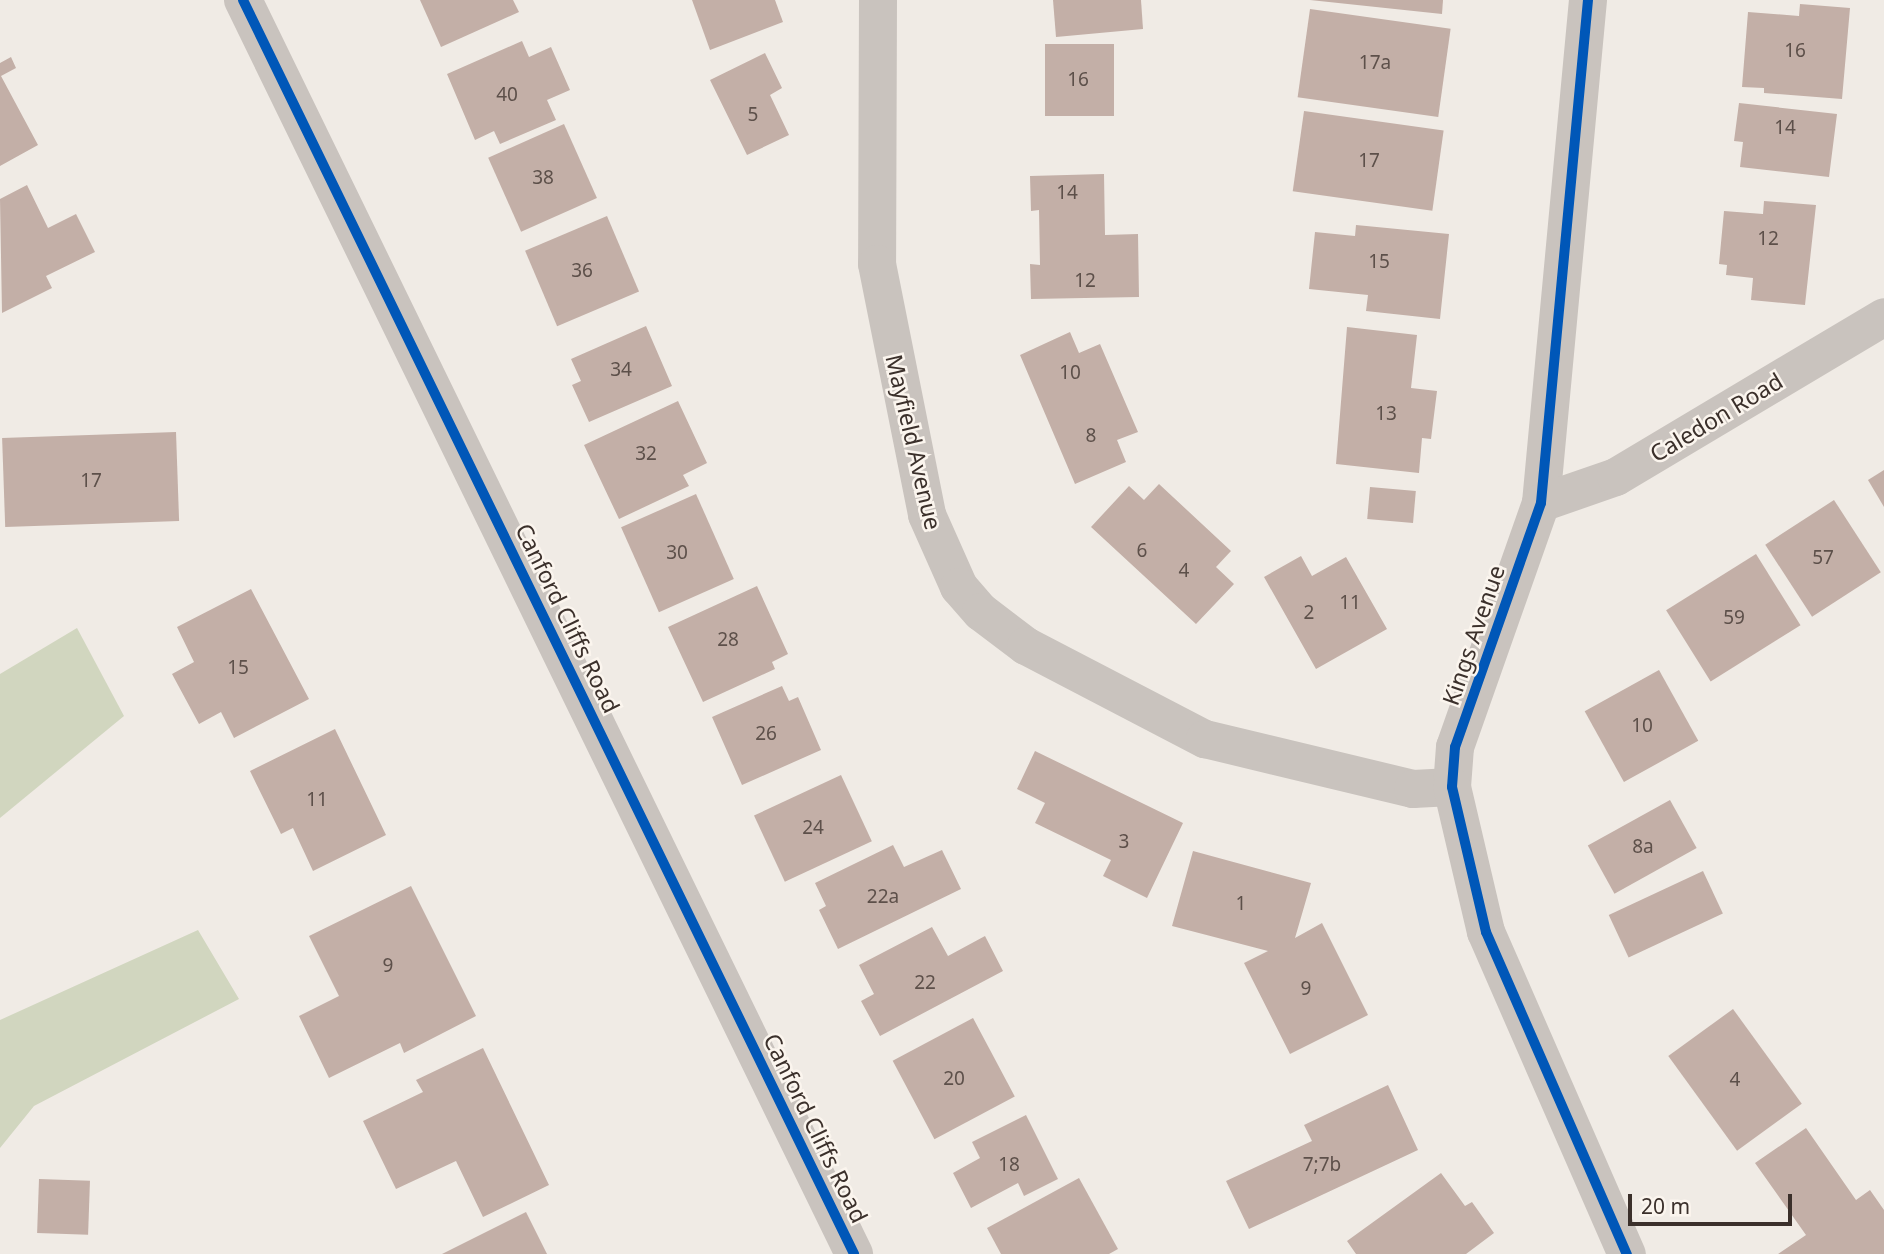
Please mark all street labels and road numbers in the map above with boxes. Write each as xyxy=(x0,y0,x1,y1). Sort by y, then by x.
street label: Mayfield Avenue xyxy=(880,352,948,532)
street label: Caledon Road xyxy=(1645,367,1787,467)
street label: Canford Cliffs Road xyxy=(510,519,626,717)
street label: Kings Avenue xyxy=(1436,561,1510,709)
street label: Canford Cliffs Road xyxy=(758,1029,874,1227)

